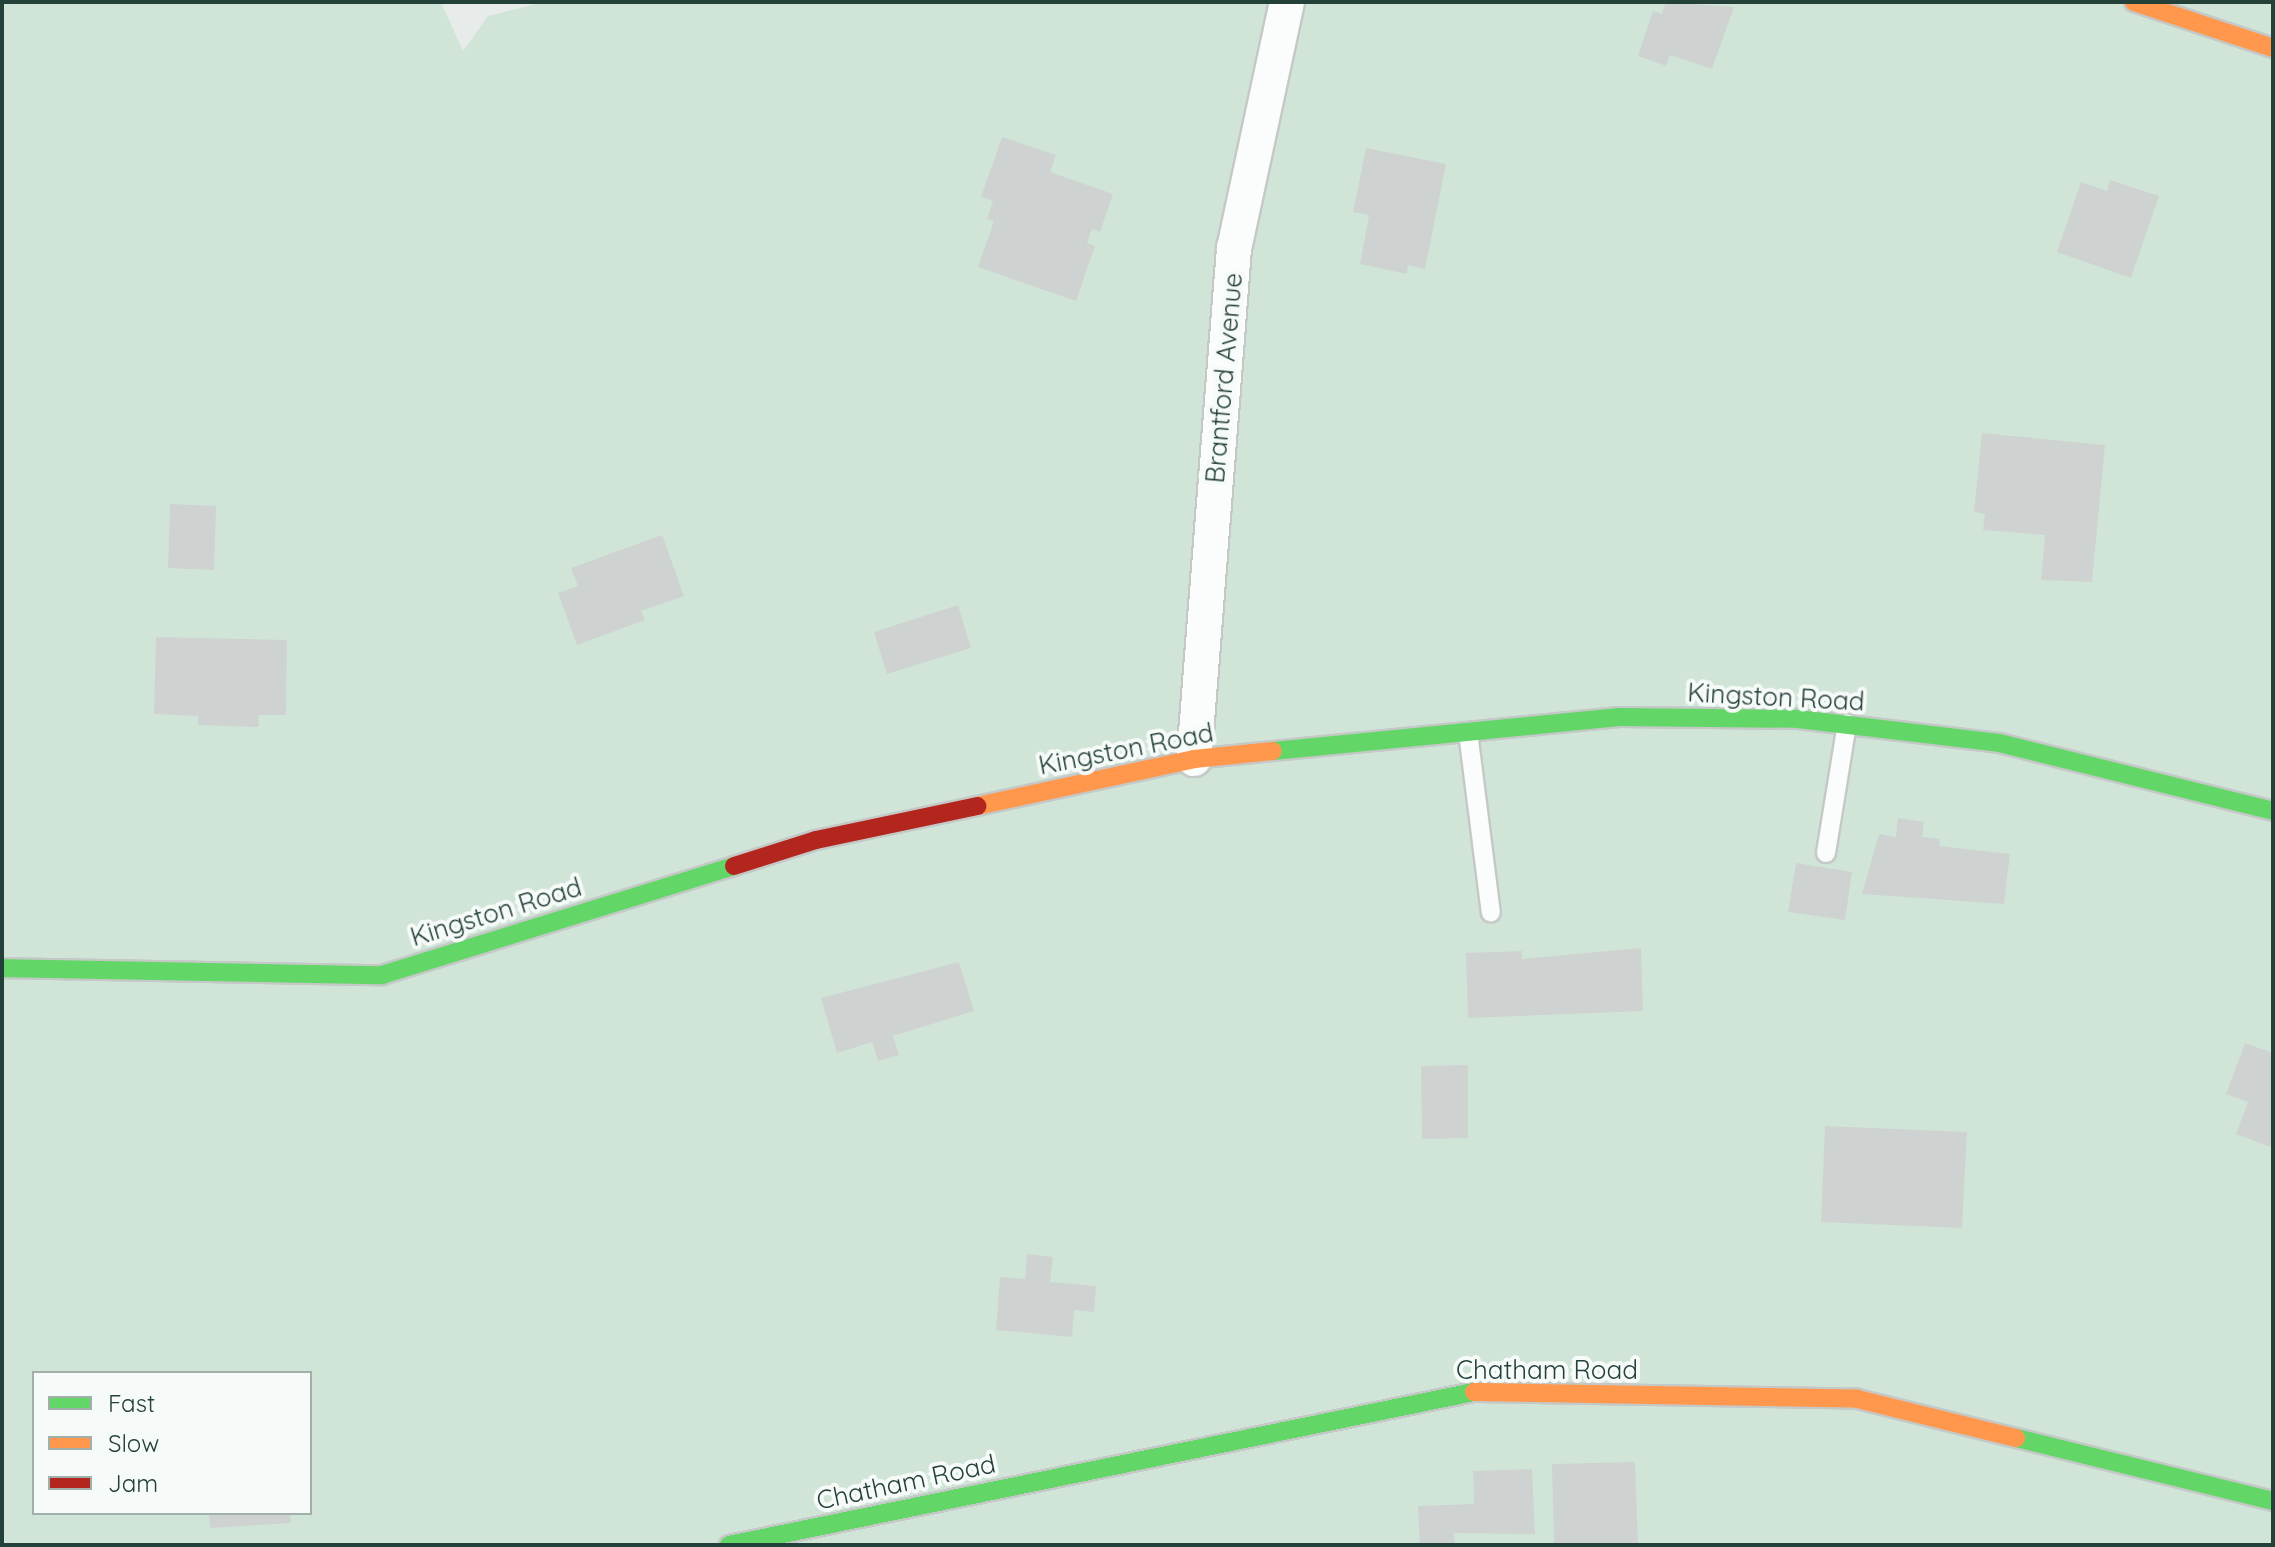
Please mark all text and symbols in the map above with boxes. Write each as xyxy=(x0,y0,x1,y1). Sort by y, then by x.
street label: Brantford Avenue xyxy=(1199,272,1249,484)
street label: Kingston Road xyxy=(1687,677,1865,717)
street label: Kingston Road xyxy=(1036,717,1216,781)
street label: Kingston Road xyxy=(407,871,585,953)
street label: Chatham Road xyxy=(1456,1354,1638,1386)
legend xyxy=(32,1371,312,1515)
text: Fast xyxy=(108,1388,155,1418)
text: Slow xyxy=(108,1428,159,1458)
street label: Chatham Road xyxy=(814,1448,998,1516)
text: Jam xyxy=(108,1468,158,1498)

